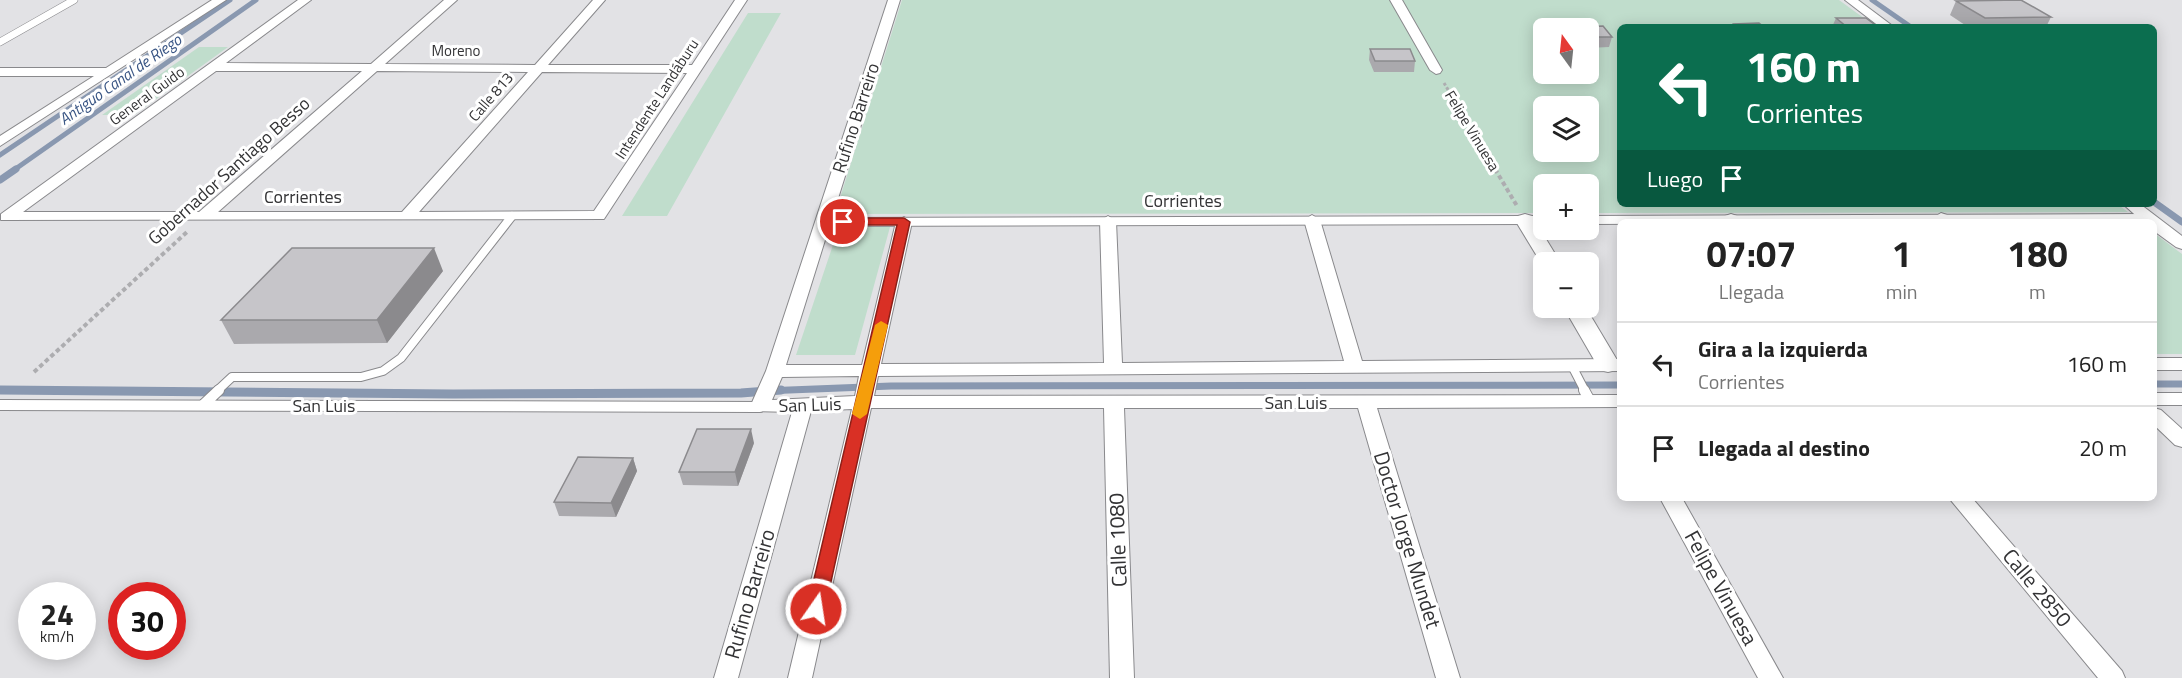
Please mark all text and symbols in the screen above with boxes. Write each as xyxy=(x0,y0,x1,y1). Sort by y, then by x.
north arrow xyxy=(1533,18,1599,84)
map controls xyxy=(1533,18,1599,318)
water label: Antiguo Canal de Riego xyxy=(54,27,187,130)
street label: Intendente Landáburu xyxy=(609,34,704,163)
text: 160 m xyxy=(1746,34,1861,98)
street label: Moreno xyxy=(431,39,481,62)
icon: left xyxy=(1647,48,1725,126)
street label: Rufino Barreiro xyxy=(825,59,886,177)
street label: General Guido xyxy=(104,60,189,131)
street label: Calle 813 xyxy=(463,67,519,126)
street label: Felipe Vinuesa xyxy=(1439,86,1506,176)
street label: Gobernador Santiago Besso xyxy=(142,90,316,251)
text: Corrientes xyxy=(1746,92,1863,133)
button: layers xyxy=(1533,96,1599,162)
text: Luego xyxy=(1647,162,1703,196)
icon: arrive xyxy=(1715,162,1748,195)
button: + xyxy=(1533,174,1599,240)
street label: Corrientes xyxy=(264,183,342,210)
street label: Corrientes xyxy=(1144,187,1222,214)
pin xyxy=(817,196,868,247)
icon: arrive xyxy=(826,205,859,238)
text: 07:07 xyxy=(1706,226,1796,281)
text: 1 xyxy=(1892,226,1912,281)
text: 180 xyxy=(2007,226,2068,281)
button: − xyxy=(1533,252,1599,318)
text: Llegada xyxy=(1719,276,1784,307)
text: min xyxy=(1886,276,1918,307)
text: m xyxy=(2029,276,2046,307)
text: Gira a la izquierda xyxy=(1698,332,1868,366)
text: 160 m xyxy=(2067,347,2127,381)
icon: left xyxy=(1647,348,1680,381)
text: Corrientes xyxy=(1698,366,1785,397)
street label: San Luis xyxy=(1265,389,1327,416)
street label: San Luis xyxy=(778,390,842,419)
street label: San Luis xyxy=(293,392,355,419)
text: Llegada al destino xyxy=(1698,431,1870,465)
text: 20 m xyxy=(2079,431,2127,465)
icon: arrive xyxy=(1647,432,1680,465)
street label: Doctor Jorge Mundet xyxy=(1366,447,1450,633)
street label: Calle 1080 xyxy=(1099,493,1135,588)
street label: Felipe Vinuesa xyxy=(1677,524,1767,651)
street label: Rufino Barreiro xyxy=(715,525,783,662)
street label: Calle 2850 xyxy=(1995,541,2080,634)
position arrow xyxy=(784,577,848,641)
speed limit sign: 30 xyxy=(108,582,186,660)
text: 24 xyxy=(40,591,74,637)
text: km/h xyxy=(40,625,74,648)

